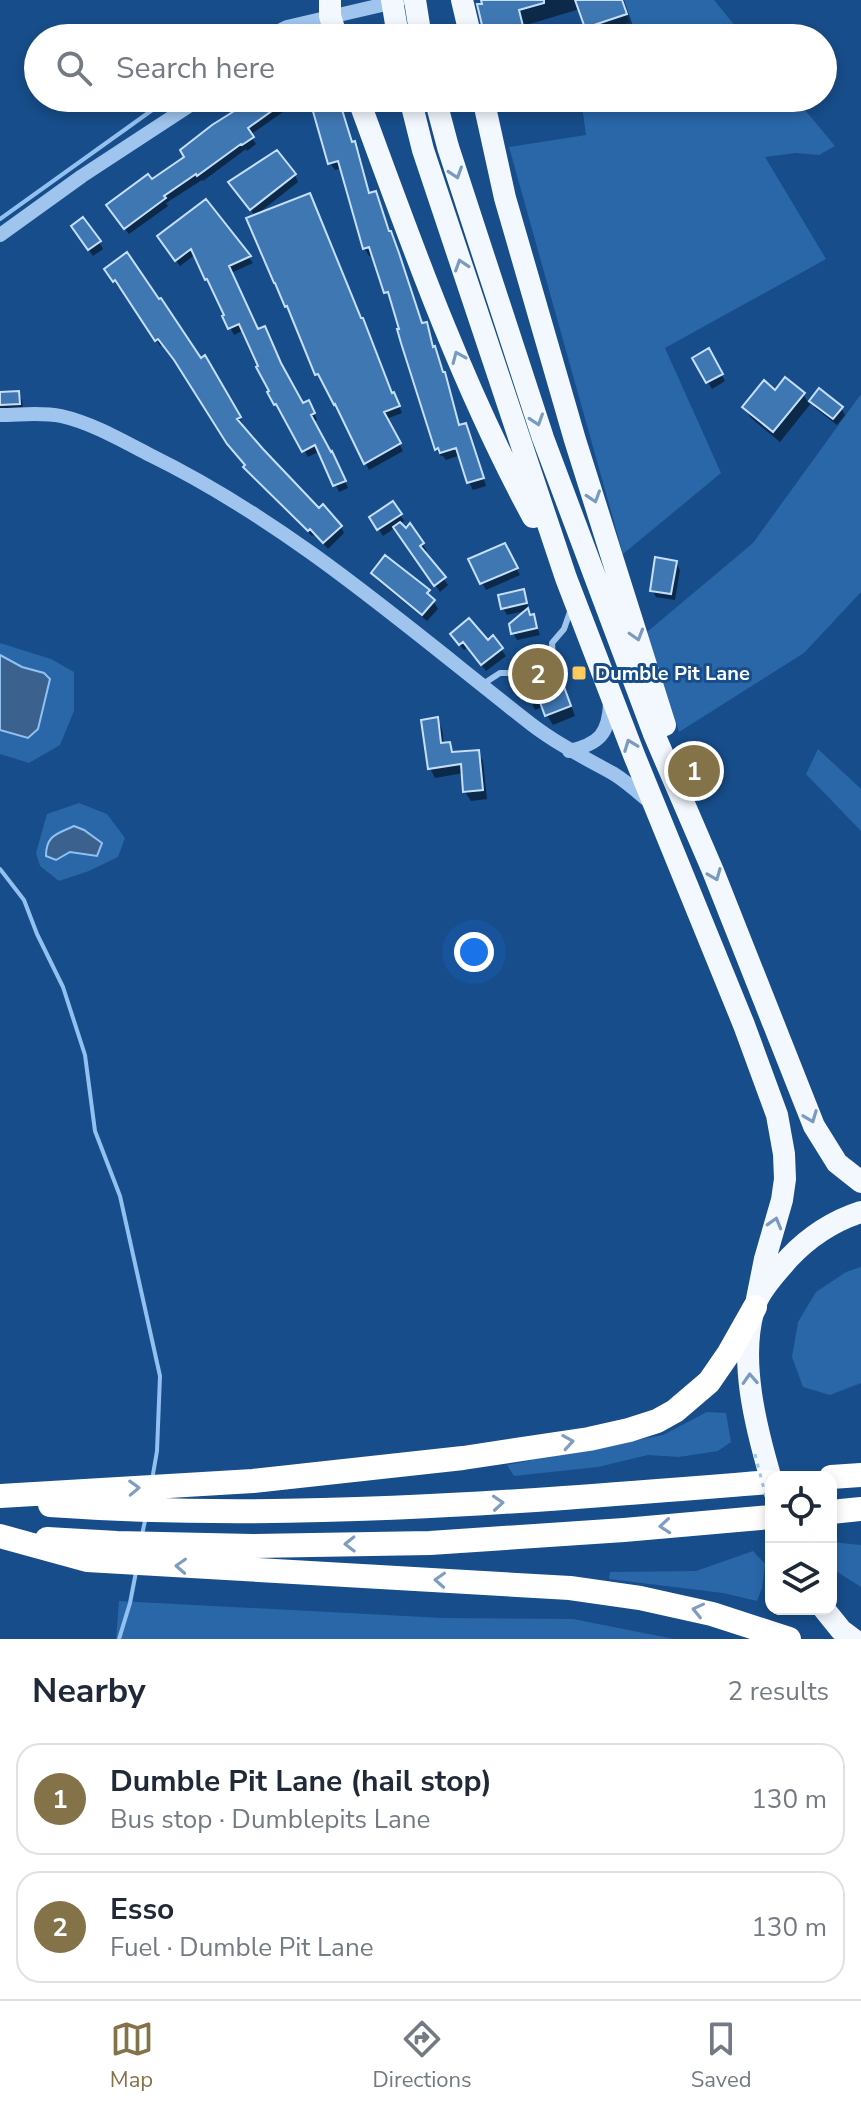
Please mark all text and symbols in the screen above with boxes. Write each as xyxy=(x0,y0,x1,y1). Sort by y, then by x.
search box xyxy=(24,24,837,112)
icon: search xyxy=(52,46,96,90)
text: Search here xyxy=(116,48,275,89)
one-way arrow xyxy=(447,166,463,179)
one-way arrow xyxy=(454,259,470,272)
one-way arrow xyxy=(451,351,468,365)
one-way arrow xyxy=(528,412,544,426)
one-way arrow xyxy=(584,489,600,503)
one-way arrow xyxy=(628,627,644,641)
pin: 2 xyxy=(512,644,564,704)
place label: Dumble Pit Lane xyxy=(595,660,750,687)
marker: Dumble Pit Lane xyxy=(570,664,588,682)
one-way arrow xyxy=(623,739,640,753)
pin: 1 xyxy=(668,741,720,801)
one-way arrow xyxy=(706,867,722,881)
your location xyxy=(454,932,494,972)
one-way arrow xyxy=(801,1109,818,1123)
one-way arrow xyxy=(766,1217,782,1231)
one-way arrow xyxy=(742,1372,759,1385)
one-way arrow xyxy=(561,1434,575,1451)
map controls xyxy=(765,1471,837,1615)
button: locate xyxy=(765,1471,837,1543)
one-way arrow xyxy=(128,1480,141,1497)
one-way arrow xyxy=(491,1495,504,1512)
one-way arrow xyxy=(658,1517,671,1534)
one-way arrow xyxy=(343,1535,356,1553)
button: layers xyxy=(765,1543,837,1615)
one-way arrow xyxy=(174,1558,187,1575)
one-way arrow xyxy=(433,1572,446,1589)
one-way arrow xyxy=(692,1603,705,1620)
text: Nearby xyxy=(32,1668,146,1714)
text: 2 results xyxy=(728,1674,829,1709)
text: Dumble Pit Lane (hail stop) xyxy=(110,1761,492,1802)
text: 1 xyxy=(52,1782,68,1817)
text: 130 m xyxy=(751,1782,827,1817)
text: Bus stop · Dumblepits Lane xyxy=(110,1802,430,1837)
text: Esso xyxy=(110,1889,174,1930)
text: 2 xyxy=(52,1910,68,1945)
text: 130 m xyxy=(751,1910,827,1945)
text: Fuel · Dumble Pit Lane xyxy=(110,1930,374,1965)
tab: Map xyxy=(110,2017,154,2095)
tab: Directions xyxy=(373,2017,472,2095)
tab: Saved xyxy=(691,2017,751,2095)

